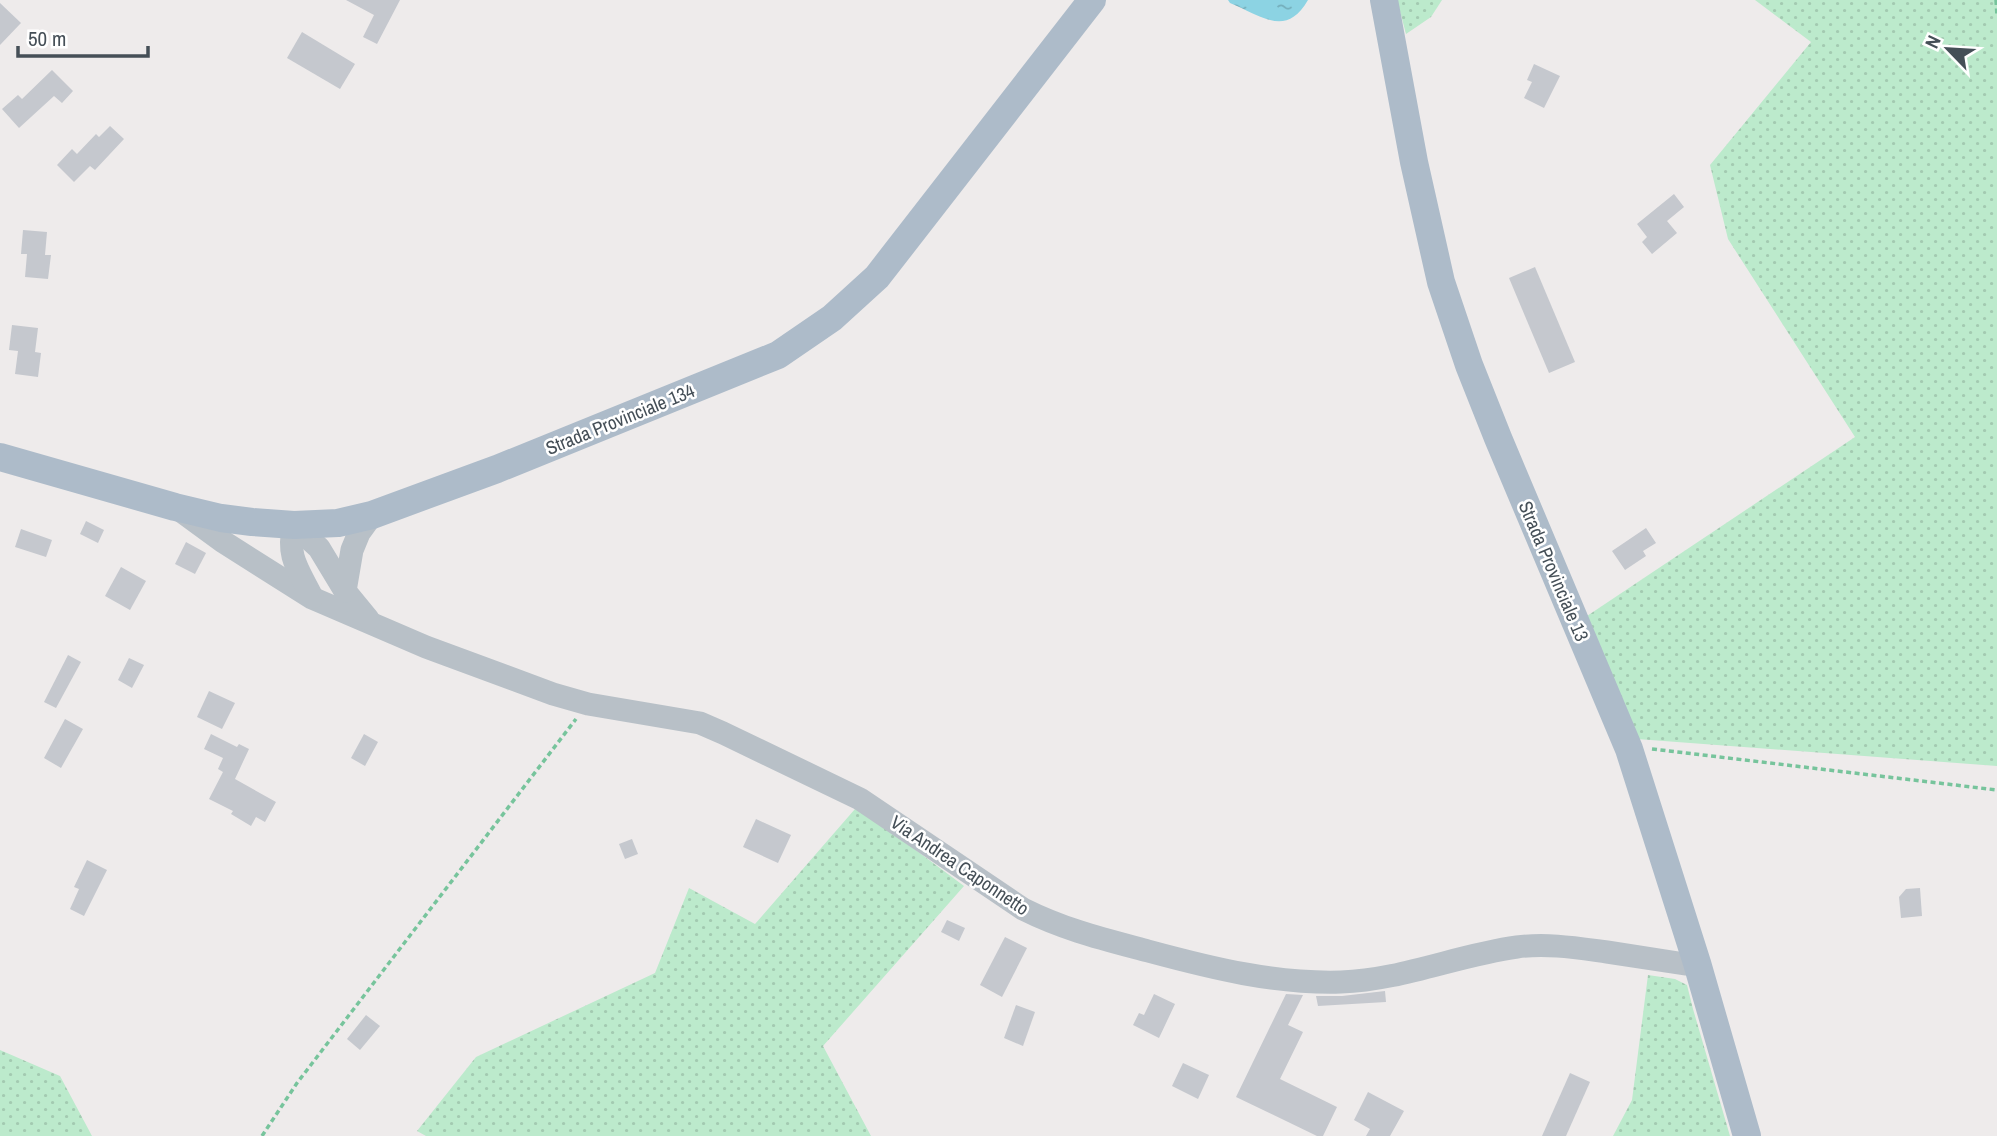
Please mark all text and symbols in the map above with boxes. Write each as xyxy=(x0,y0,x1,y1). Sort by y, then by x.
scale bar xyxy=(18,14,147,58)
north arrow xyxy=(1913,14,1983,84)
text: 50 m xyxy=(28,24,66,53)
text: N xyxy=(1918,31,1947,52)
street label: Strada Provinciale 134 xyxy=(542,377,699,461)
street label: Strada Provinciale 13 xyxy=(1513,497,1595,645)
street label: Via Andrea Caponnetto xyxy=(886,809,1034,921)

